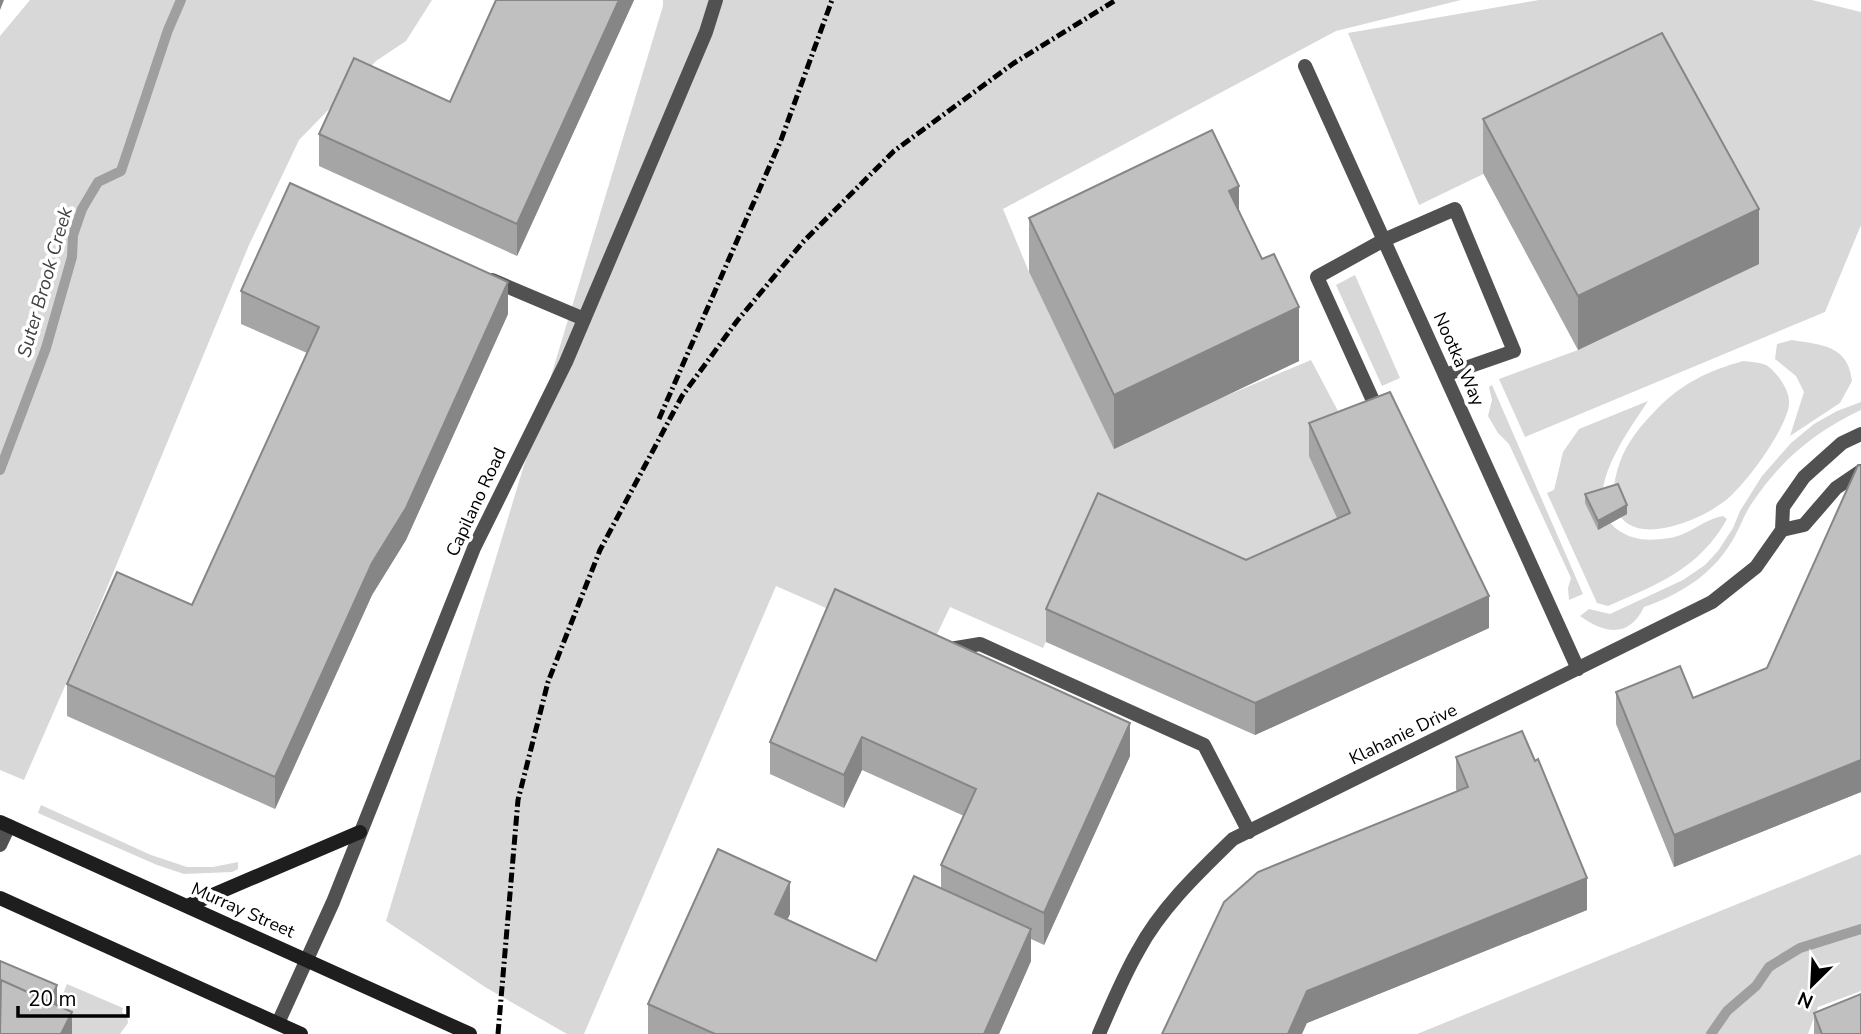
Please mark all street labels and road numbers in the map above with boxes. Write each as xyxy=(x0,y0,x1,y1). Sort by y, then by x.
street label: Nootka Way xyxy=(1428,308,1491,410)
street label: Capilano Road xyxy=(440,444,512,560)
street label: Klahanie Drive xyxy=(1345,698,1461,770)
street label: Murray Street xyxy=(188,877,299,944)

